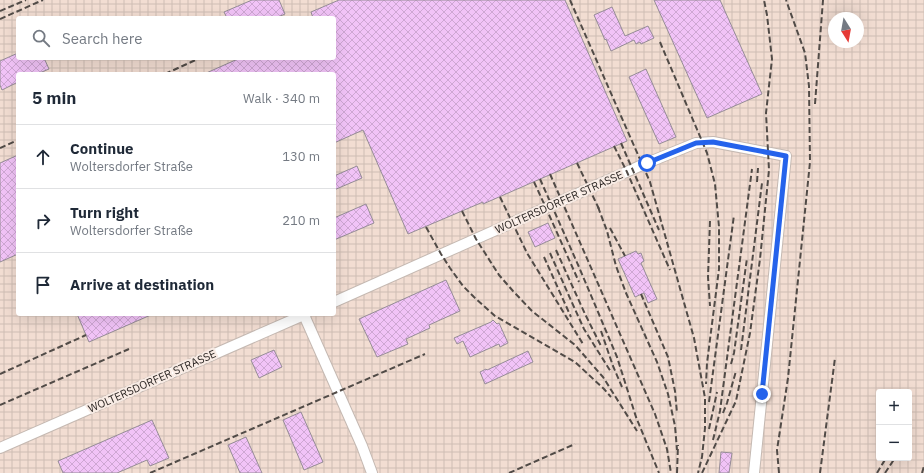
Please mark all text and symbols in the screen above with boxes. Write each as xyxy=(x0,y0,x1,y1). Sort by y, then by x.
north arrow xyxy=(828,12,864,48)
search box xyxy=(16,16,336,60)
icon: search xyxy=(30,27,52,49)
text: Search here xyxy=(62,29,142,48)
text: 5 min xyxy=(32,87,76,109)
text: Walk · 340 m xyxy=(243,90,320,107)
text: Continue xyxy=(70,139,134,158)
icon: ahead xyxy=(32,146,54,168)
text: 130 m xyxy=(282,148,320,165)
route start xyxy=(638,154,656,172)
text: Woltersdorfer Straße xyxy=(70,158,193,175)
street label: WOLTERSDORFER STRASSE xyxy=(493,167,625,237)
text: Turn right xyxy=(70,203,139,222)
icon: right xyxy=(32,210,54,232)
text: 210 m xyxy=(282,212,320,229)
text: Woltersdorfer Straße xyxy=(70,222,193,239)
icon: arrive xyxy=(32,274,54,296)
text: Arrive at destination xyxy=(70,275,214,294)
street label: WOLTERSDORFER STRASSE xyxy=(86,346,218,416)
route end xyxy=(753,385,771,403)
map controls xyxy=(876,389,912,461)
button: + xyxy=(876,389,912,425)
button: − xyxy=(876,425,912,461)

